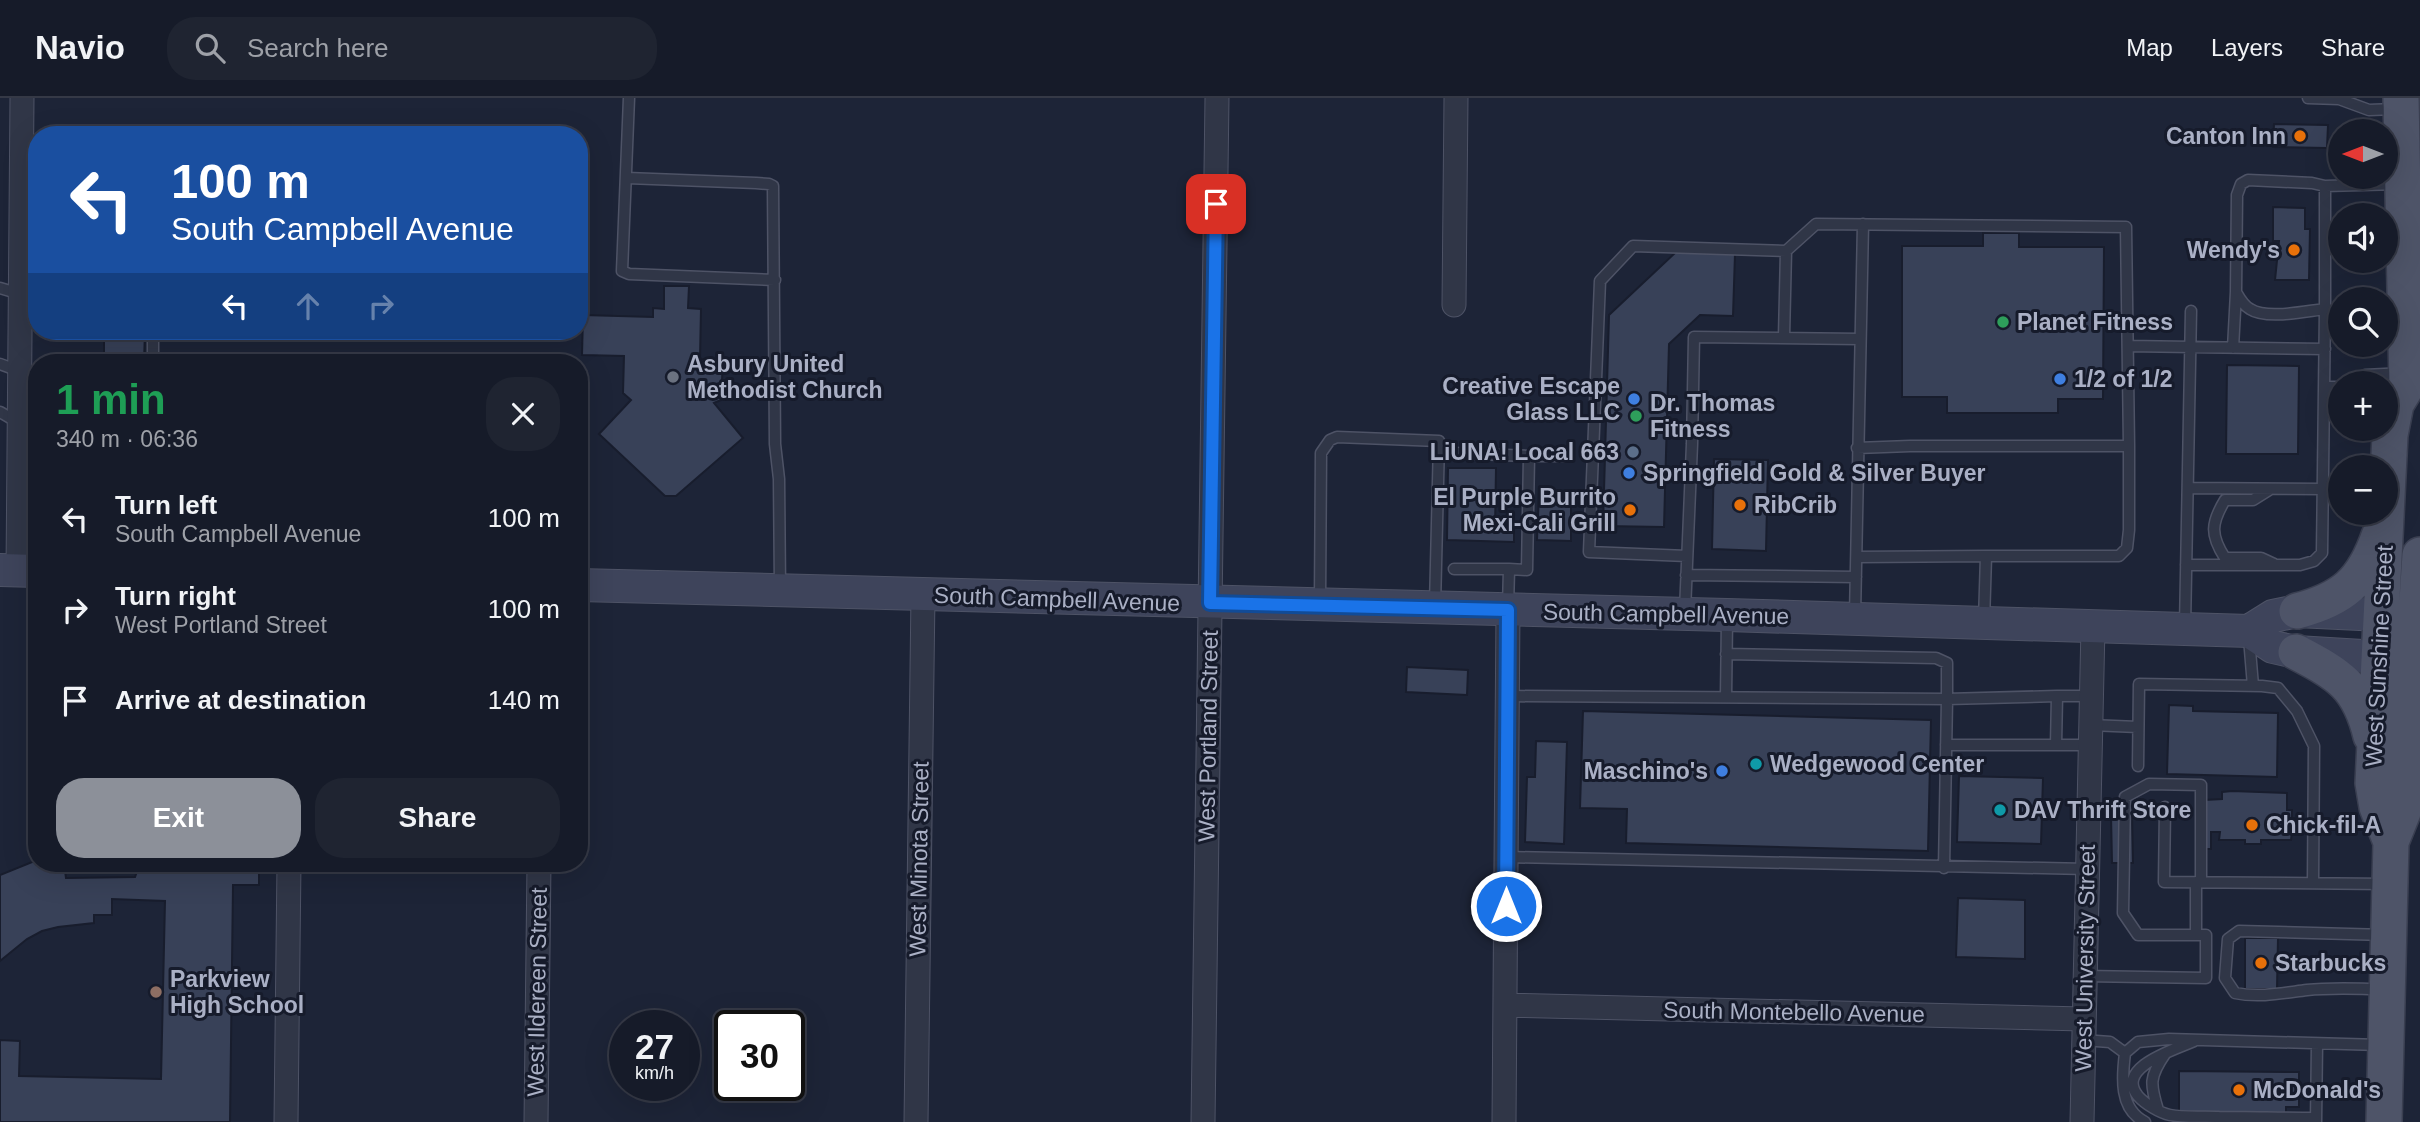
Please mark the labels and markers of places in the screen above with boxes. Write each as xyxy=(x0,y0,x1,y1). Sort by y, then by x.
place label: Canton Inn xyxy=(2166,123,2286,149)
marker: Canton Inn xyxy=(2292,128,2308,144)
pin xyxy=(1186,174,1246,234)
place label: Wendy's xyxy=(2187,237,2280,263)
marker: Wendy's xyxy=(2286,242,2302,258)
place label: Planet Fitness xyxy=(2017,309,2173,335)
marker: Planet Fitness xyxy=(1995,314,2011,330)
place label: Asbury United Methodist Church xyxy=(687,351,883,403)
place label: 1/2 of 1/2 xyxy=(2074,366,2172,392)
marker: Asbury United Methodist Church xyxy=(665,369,681,385)
marker: 1/2 of 1/2 xyxy=(2052,371,2068,387)
place label: Creative Escape Glass LLC xyxy=(1442,373,1620,425)
place label: Dr. Thomas Fitness xyxy=(1650,390,1775,442)
marker: Creative Escape Glass LLC xyxy=(1626,391,1642,407)
marker: Dr. Thomas Fitness xyxy=(1628,408,1644,424)
place label: LiUNA! Local 663 xyxy=(1430,439,1619,465)
marker: LiUNA! Local 663 xyxy=(1625,444,1641,460)
place label: Springfield Gold & Silver Buyer xyxy=(1643,460,1986,486)
marker: Springfield Gold & Silver Buyer xyxy=(1621,465,1637,481)
place label: El Purple Burrito Mexi-Cali Grill xyxy=(1433,484,1616,536)
place label: RibCrib xyxy=(1754,492,1837,518)
marker: RibCrib xyxy=(1732,497,1748,513)
marker: El Purple Burrito Mexi-Cali Grill xyxy=(1622,502,1638,518)
place label: Wedgewood Center xyxy=(1770,751,1984,777)
marker: Wedgewood Center xyxy=(1748,756,1764,772)
place label: Maschino's xyxy=(1584,758,1708,784)
marker: Maschino's xyxy=(1714,763,1730,779)
place label: DAV Thrift Store xyxy=(2014,797,2191,823)
marker: DAV Thrift Store xyxy=(1992,802,2008,818)
place label: Chick-fil-A xyxy=(2266,812,2381,838)
marker: Chick-fil-A xyxy=(2244,817,2260,833)
place label: Starbucks xyxy=(2275,950,2386,976)
marker: Starbucks xyxy=(2253,955,2269,971)
place label: Parkview High School xyxy=(170,966,304,1018)
marker: Parkview High School xyxy=(148,984,164,1000)
place label: McDonald's xyxy=(2253,1077,2381,1103)
marker: McDonald's xyxy=(2231,1082,2247,1098)

